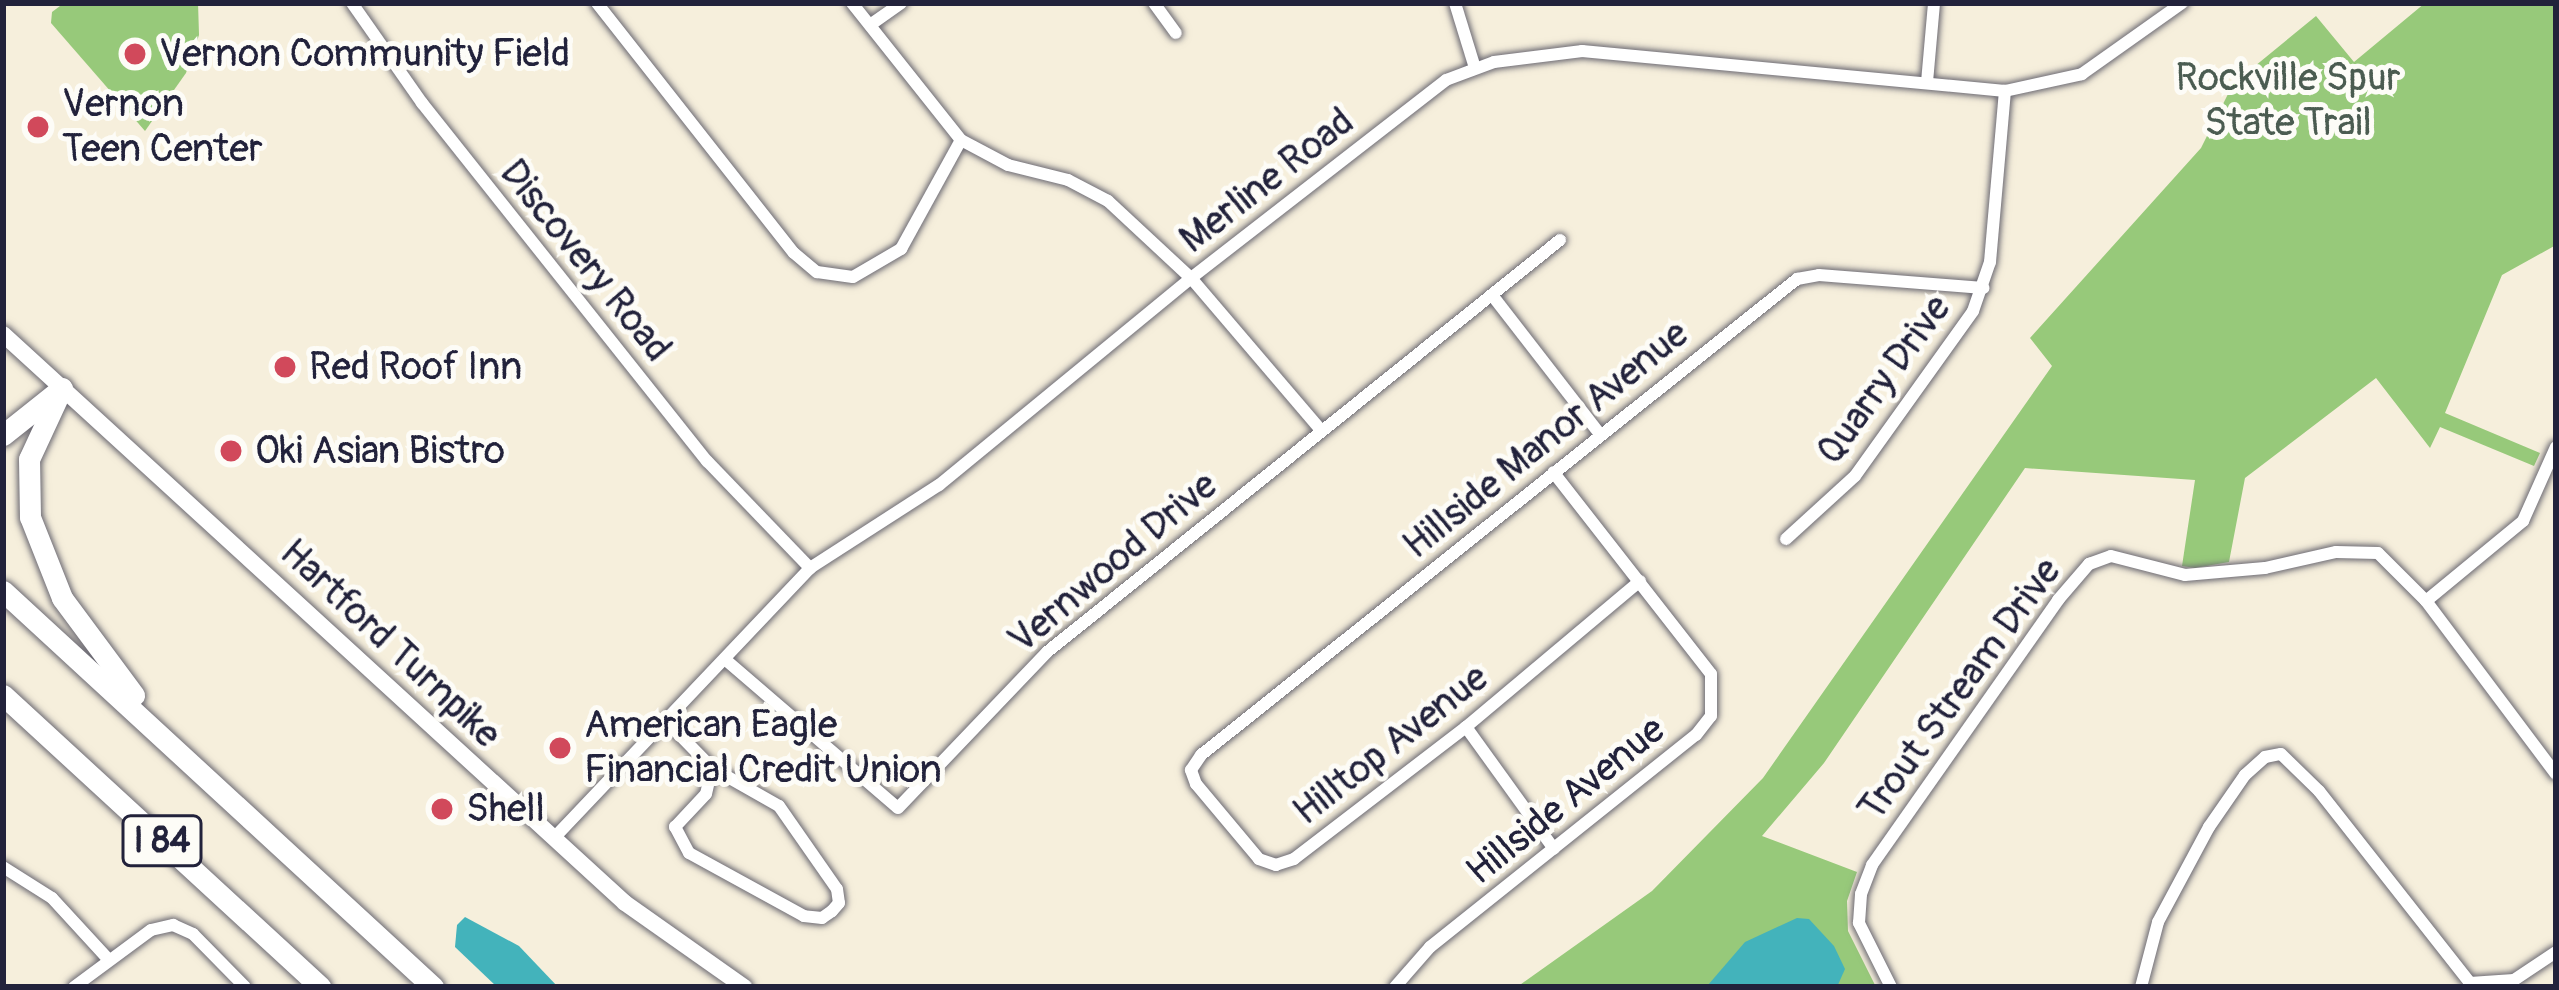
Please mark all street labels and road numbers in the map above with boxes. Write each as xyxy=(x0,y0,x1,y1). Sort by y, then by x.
street label: Merline Road xyxy=(1171,99,1363,263)
street label: Discovery Road xyxy=(489,151,681,371)
street label: Quarry Drive xyxy=(1807,286,1961,474)
street label: Hillside Manor Avenue xyxy=(1394,311,1698,569)
street label: Vernwood Drive xyxy=(999,462,1227,664)
street label: Hartford Turnpike xyxy=(270,530,510,758)
street label: Trout Stream Drive xyxy=(1849,549,2071,831)
street label: Hilltop Avenue xyxy=(1284,655,1498,835)
street label: Hillside Avenue xyxy=(1457,707,1675,895)
road number: I 84 xyxy=(120,811,204,871)

